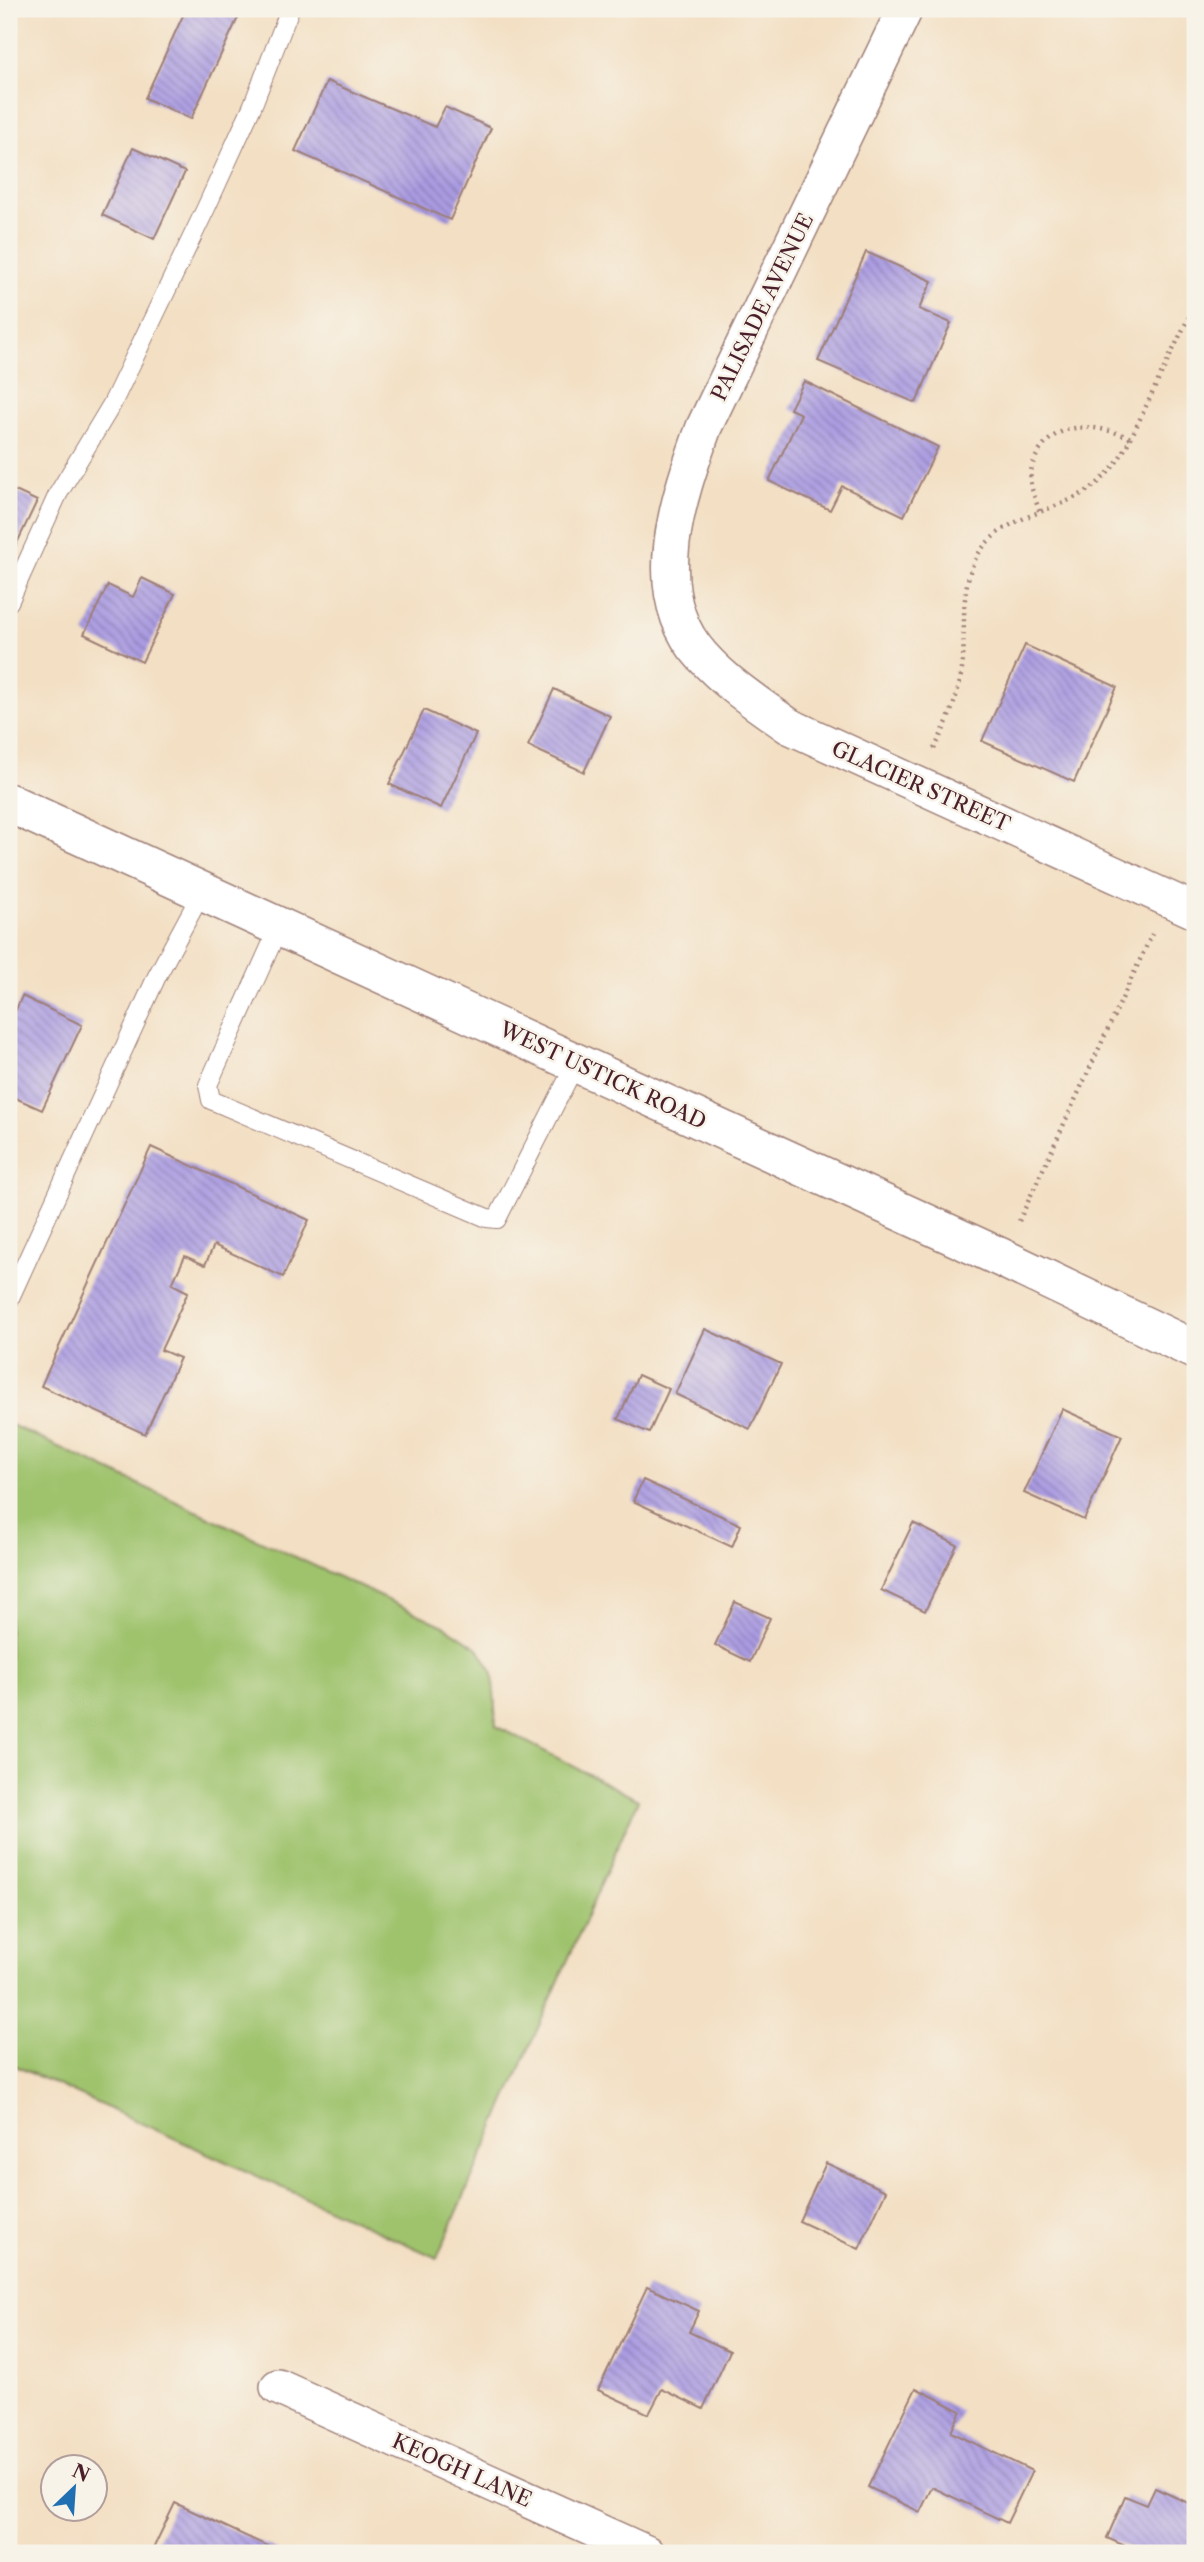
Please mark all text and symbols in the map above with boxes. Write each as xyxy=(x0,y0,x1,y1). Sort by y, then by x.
street label: PALISADE AVENUE xyxy=(706,209,818,405)
street label: GLACIER STREET xyxy=(828,735,1014,837)
street label: WEST USTICK ROAD xyxy=(495,1016,710,1134)
street label: KEOGH LANE xyxy=(388,2428,536,2512)
north arrow xyxy=(38,2454,108,2524)
text: N xyxy=(69,2459,93,2487)

